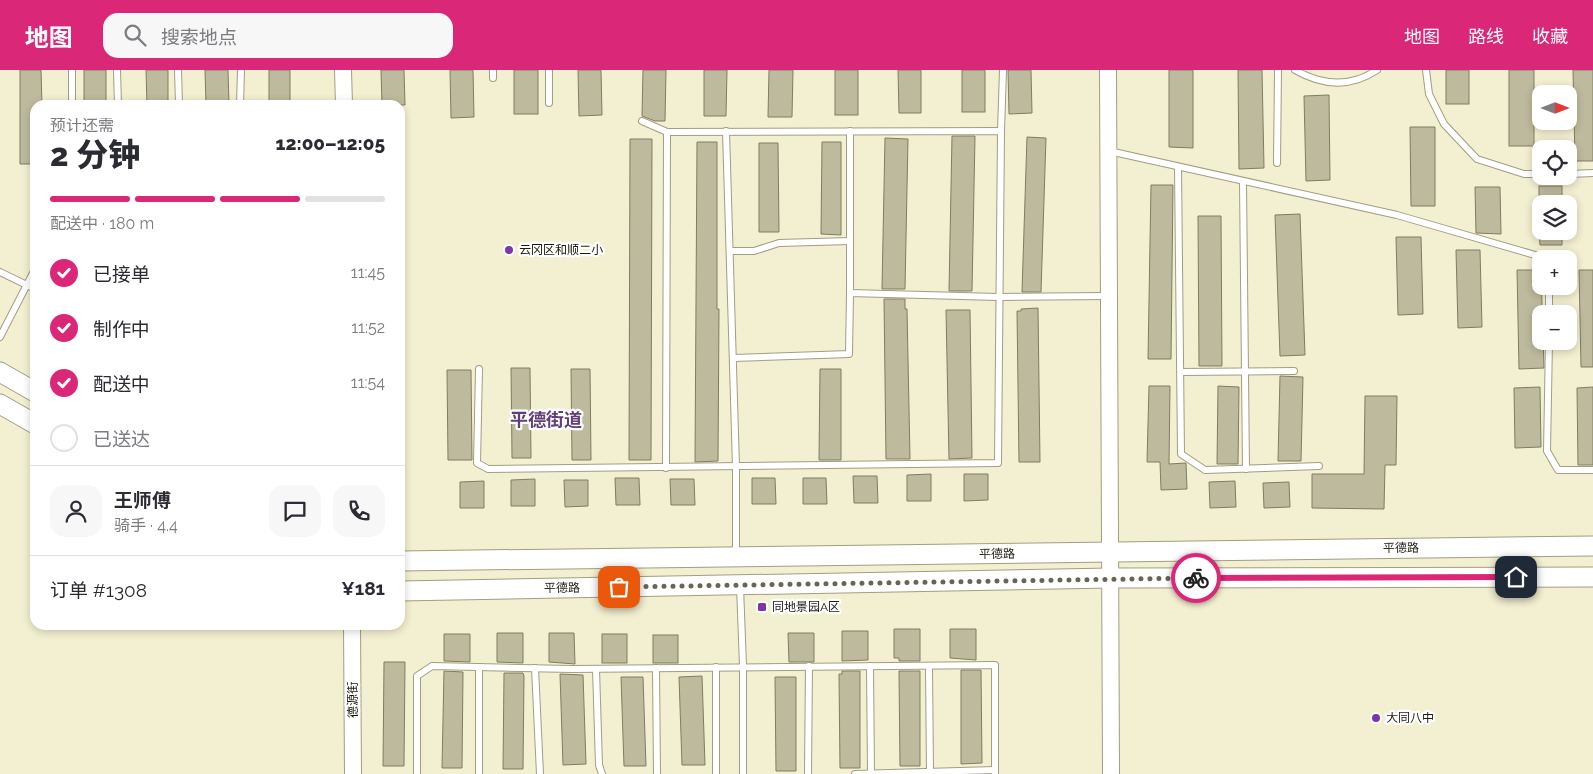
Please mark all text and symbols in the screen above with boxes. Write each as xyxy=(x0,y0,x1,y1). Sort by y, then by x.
search box xyxy=(103,13,453,58)
icon: search xyxy=(121,21,149,49)
text: 地图 xyxy=(25,23,73,52)
text: 搜索地点 xyxy=(161,26,237,48)
text: 地图 xyxy=(1404,26,1440,47)
text: 路线 xyxy=(1468,26,1504,47)
text: 收藏 xyxy=(1532,26,1568,47)
north arrow xyxy=(1532,85,1578,130)
map controls xyxy=(1532,85,1577,350)
text: 预计还需 xyxy=(50,116,114,135)
text: 12:00–12:05 xyxy=(276,132,385,154)
text: 2 分钟 xyxy=(50,136,140,173)
button: locate xyxy=(1532,140,1577,185)
button: layers xyxy=(1532,195,1577,240)
text: 配送中 · 180 m xyxy=(50,214,154,233)
place label: 云冈区和顺二小 xyxy=(519,243,603,257)
marker: 云冈区和顺二小 xyxy=(503,244,515,256)
button: + xyxy=(1532,250,1577,295)
icon: check xyxy=(50,259,78,287)
text: 已接单 xyxy=(93,263,150,285)
text: 11:45 xyxy=(351,263,385,282)
button: − xyxy=(1532,305,1577,350)
icon: check xyxy=(50,314,78,342)
text: 制作中 xyxy=(93,318,150,340)
text: 11:52 xyxy=(351,318,385,337)
icon: check xyxy=(50,369,78,397)
text: 配送中 xyxy=(93,373,150,395)
text: 11:54 xyxy=(351,373,385,392)
district label: 平德街道 xyxy=(510,409,582,430)
text: 已送达 xyxy=(93,428,150,450)
button: person xyxy=(50,485,102,537)
button: chat xyxy=(269,485,321,537)
button: phone xyxy=(333,485,385,537)
text: 王师傅 xyxy=(114,489,171,511)
text: 骑手 · 4.4 xyxy=(114,516,178,535)
street label: 平德路 xyxy=(1383,541,1419,555)
street label: 平德路 xyxy=(979,547,1015,561)
courier xyxy=(1171,553,1221,603)
pin xyxy=(1495,556,1537,598)
icon: home xyxy=(1502,563,1530,591)
icon: bike xyxy=(1182,564,1210,592)
pin xyxy=(598,566,640,608)
icon: bag xyxy=(605,573,633,601)
text: ¥181 xyxy=(341,577,385,599)
text: 订单 #1308 xyxy=(50,579,147,601)
street label: 平德路 xyxy=(544,581,580,595)
place label: 同地景园A区 xyxy=(772,600,840,614)
marker: 同地景园A区 xyxy=(756,601,768,613)
street label: 德源街 xyxy=(346,682,360,718)
place label: 大同八中 xyxy=(1386,711,1434,725)
marker: 大同八中 xyxy=(1370,712,1382,724)

